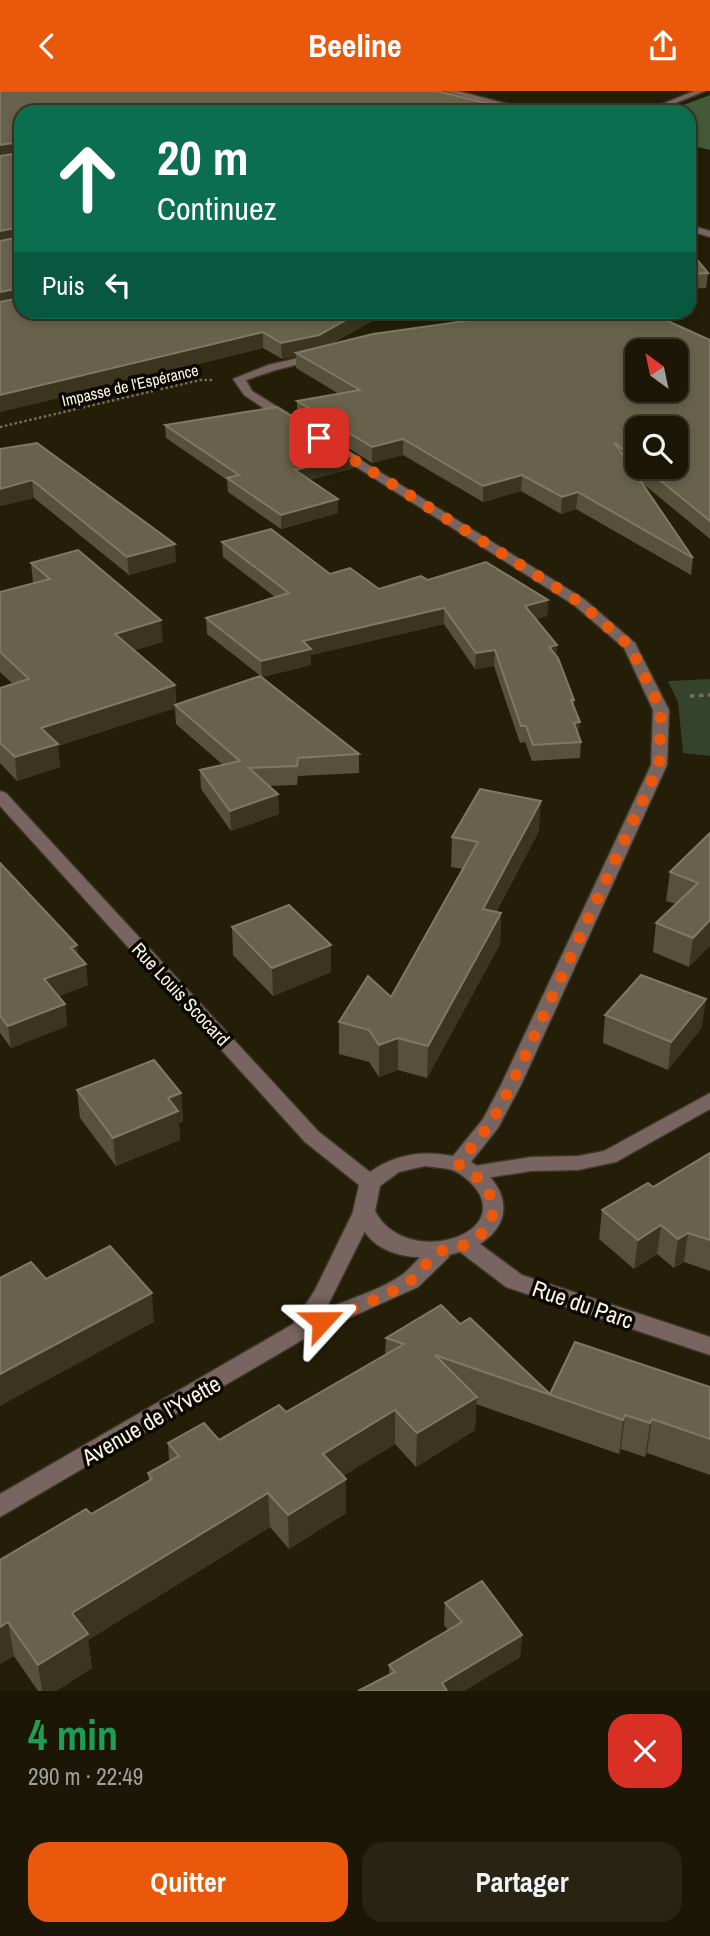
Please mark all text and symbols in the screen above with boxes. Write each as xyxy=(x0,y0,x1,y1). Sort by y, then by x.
text: Beeline xyxy=(308,24,402,67)
icon: back xyxy=(28,27,66,65)
icon: share xyxy=(644,27,682,65)
text: 20 m xyxy=(157,124,249,190)
icon: ahead xyxy=(42,133,133,224)
text: Continuez xyxy=(157,187,277,230)
icon: left xyxy=(99,266,137,304)
text: Puis xyxy=(42,268,85,303)
north arrow xyxy=(625,339,688,403)
map controls xyxy=(625,339,688,479)
street label: Impasse de l'Espérance xyxy=(60,359,200,411)
pin xyxy=(289,408,349,468)
button: search xyxy=(625,416,688,479)
icon: arrive xyxy=(300,419,338,457)
street label: Rue Louis Scocard xyxy=(126,937,236,1051)
street label: Rue du Parc xyxy=(528,1272,638,1336)
position arrow xyxy=(285,1284,359,1358)
street label: Avenue de l'Yvette xyxy=(75,1368,226,1473)
text: 4 min xyxy=(28,1707,118,1763)
button: close xyxy=(608,1714,682,1788)
text: 290 m · 22:49 xyxy=(28,1761,143,1792)
button: Quitter xyxy=(28,1842,348,1922)
button: Partager xyxy=(362,1842,682,1922)

